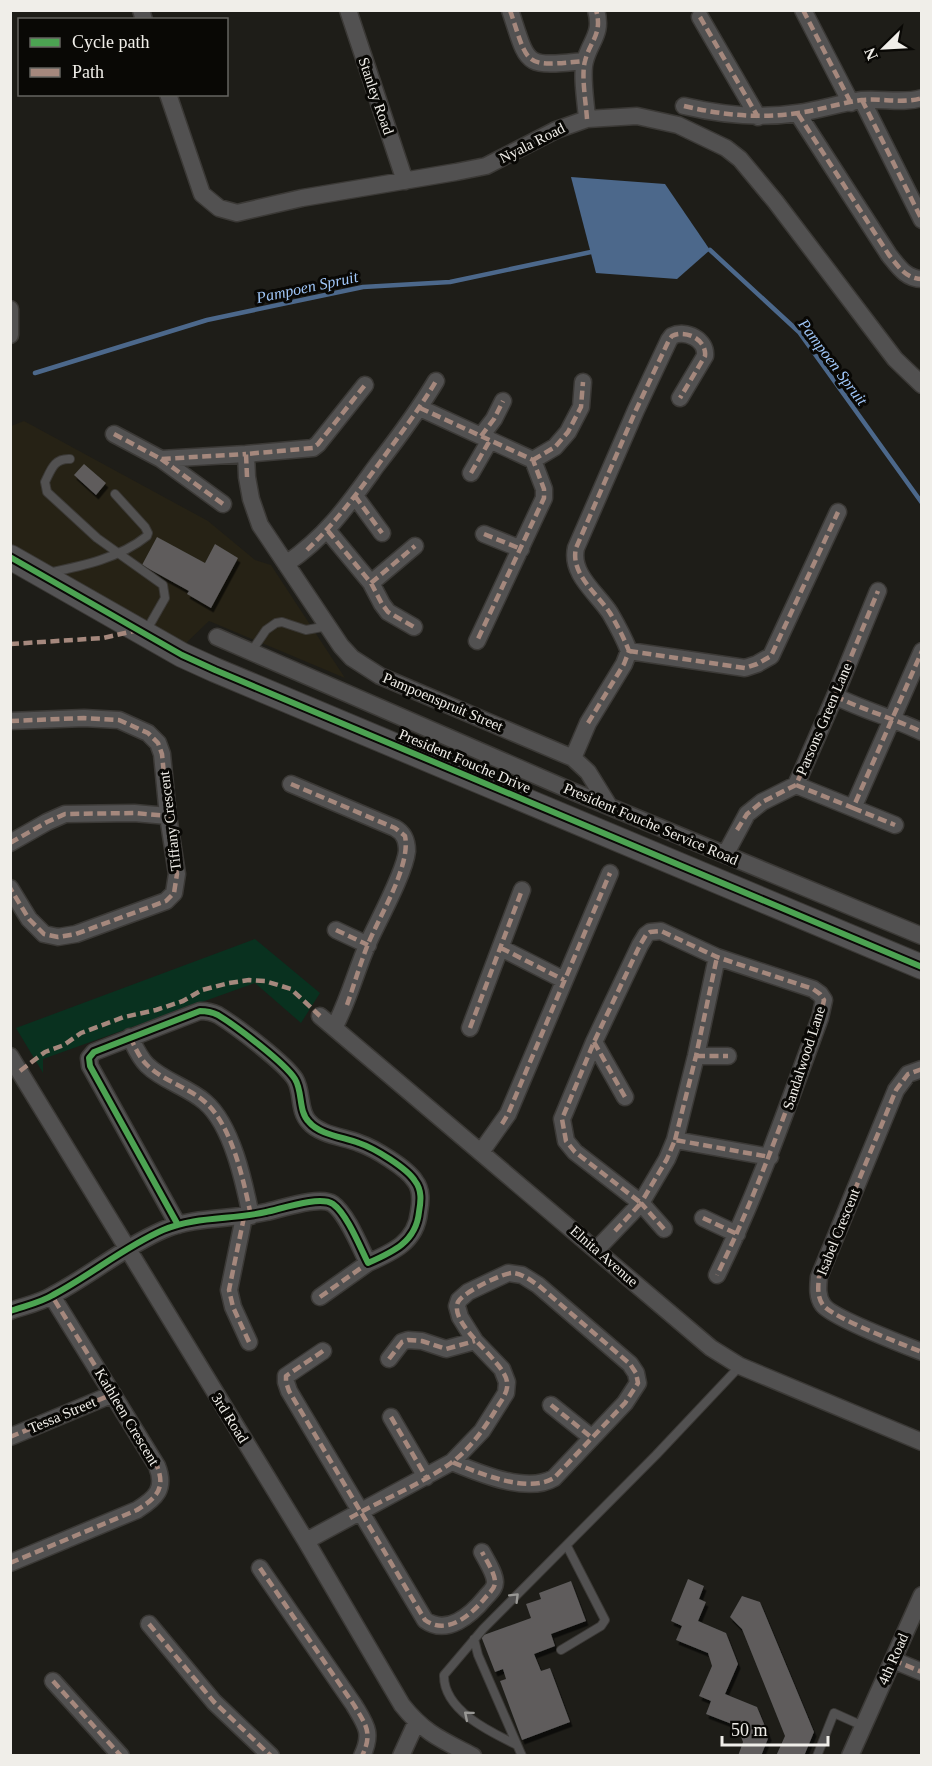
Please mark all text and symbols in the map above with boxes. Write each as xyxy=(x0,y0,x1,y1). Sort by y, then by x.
legend xyxy=(18,18,228,96)
north arrow xyxy=(854,18,914,78)
text: Cycle path xyxy=(72,32,149,52)
text: N xyxy=(860,45,881,63)
street label: Stanley Road xyxy=(355,55,397,137)
text: Path xyxy=(72,62,104,82)
street label: Nyala Road xyxy=(497,119,568,166)
water label: Pampoen Spruit xyxy=(254,268,360,307)
water label: Pampoen Spruit xyxy=(794,315,871,410)
street label: Parsons Green Lane xyxy=(793,660,855,778)
street label: Pampoenspruit Street xyxy=(381,669,506,735)
street label: President Fouche Drive xyxy=(397,726,534,796)
street label: Tiffany Crescent xyxy=(156,769,184,872)
street label: President Fouche Service Road xyxy=(561,780,741,868)
street label: Sandalwood Lane xyxy=(780,1004,828,1112)
street label: Isabel Crescent xyxy=(813,1186,863,1278)
street label: Elnita Avenue xyxy=(567,1222,641,1290)
street label: Kathleen Crescent xyxy=(92,1366,163,1469)
street label: 3rd Road xyxy=(209,1390,252,1446)
street label: Tessa Street xyxy=(26,1393,99,1436)
one-way arrow xyxy=(508,1594,519,1605)
street label: 4th Road xyxy=(875,1630,912,1687)
scale bar xyxy=(722,1709,828,1747)
one-way arrow xyxy=(464,1711,475,1722)
text: 50 m xyxy=(731,1720,768,1740)

